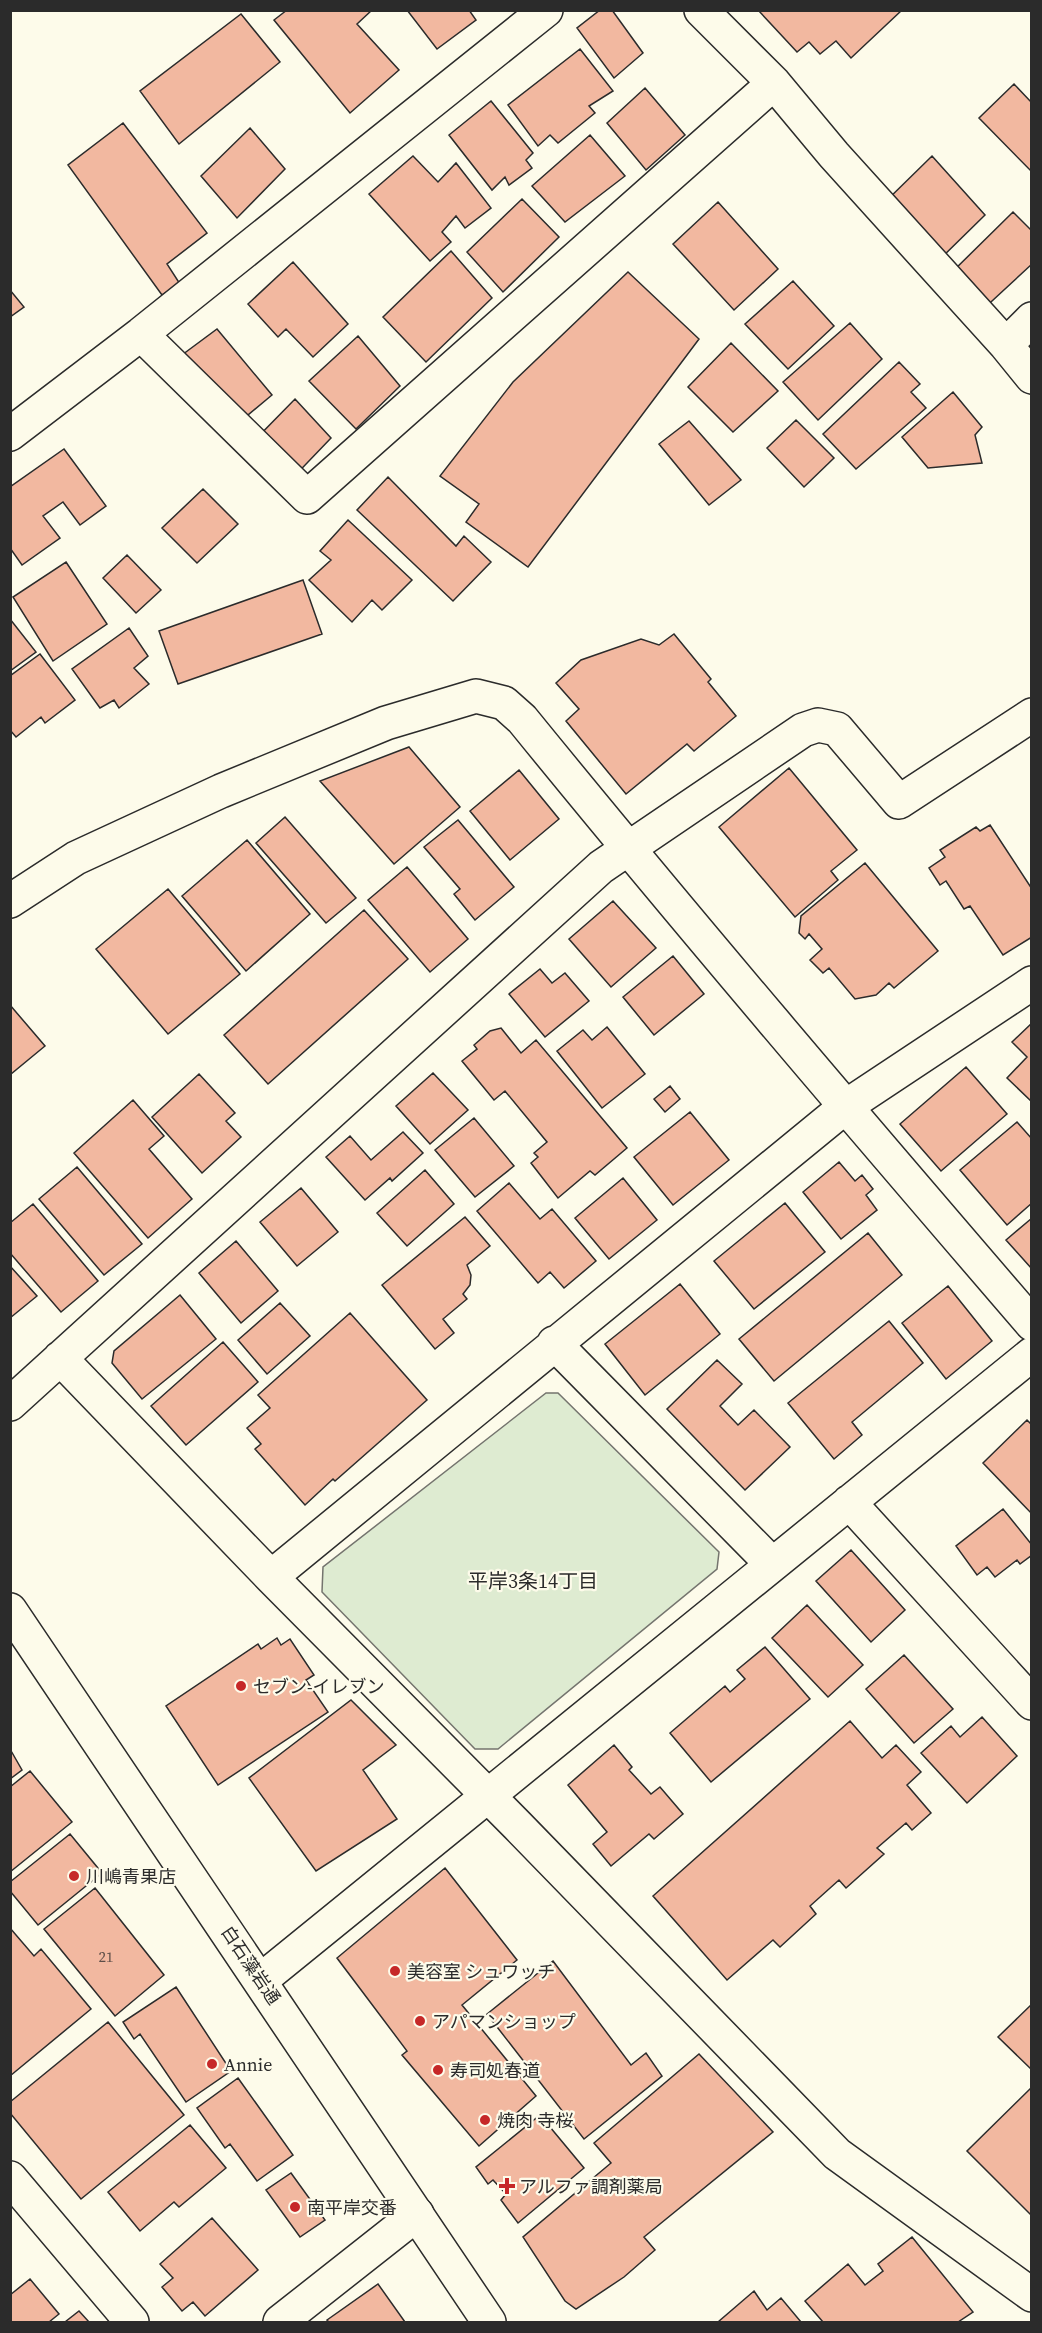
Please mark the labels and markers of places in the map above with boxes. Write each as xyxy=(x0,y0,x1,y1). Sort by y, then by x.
place label: セブン-イレブン xyxy=(253,1674,385,1699)
marker: セブン-イレブン xyxy=(234,1679,248,1693)
place label: 川嶋青果店 xyxy=(86,1864,176,1889)
marker: 川嶋青果店 xyxy=(67,1869,81,1883)
place label: 美容室 シュワッチ xyxy=(407,1959,555,1984)
marker: 美容室 シュワッチ xyxy=(388,1964,402,1978)
place label: アパマンショップ xyxy=(432,2009,576,2034)
marker: アパマンショップ xyxy=(413,2014,427,2028)
place label: Annie xyxy=(224,2052,272,2077)
marker: Annie xyxy=(205,2057,219,2071)
place label: 寿司処春道 xyxy=(450,2058,540,2083)
marker: 寿司処春道 xyxy=(431,2063,445,2077)
place label: 焼肉 寺桜 xyxy=(497,2108,573,2133)
marker: 焼肉 寺桜 xyxy=(478,2113,492,2127)
place label: アルファ調剤薬局 xyxy=(519,2174,663,2199)
marker: アルファ調剤薬局 xyxy=(500,2179,514,2193)
place label: 南平岸交番 xyxy=(307,2195,397,2220)
marker: 南平岸交番 xyxy=(288,2200,302,2214)

